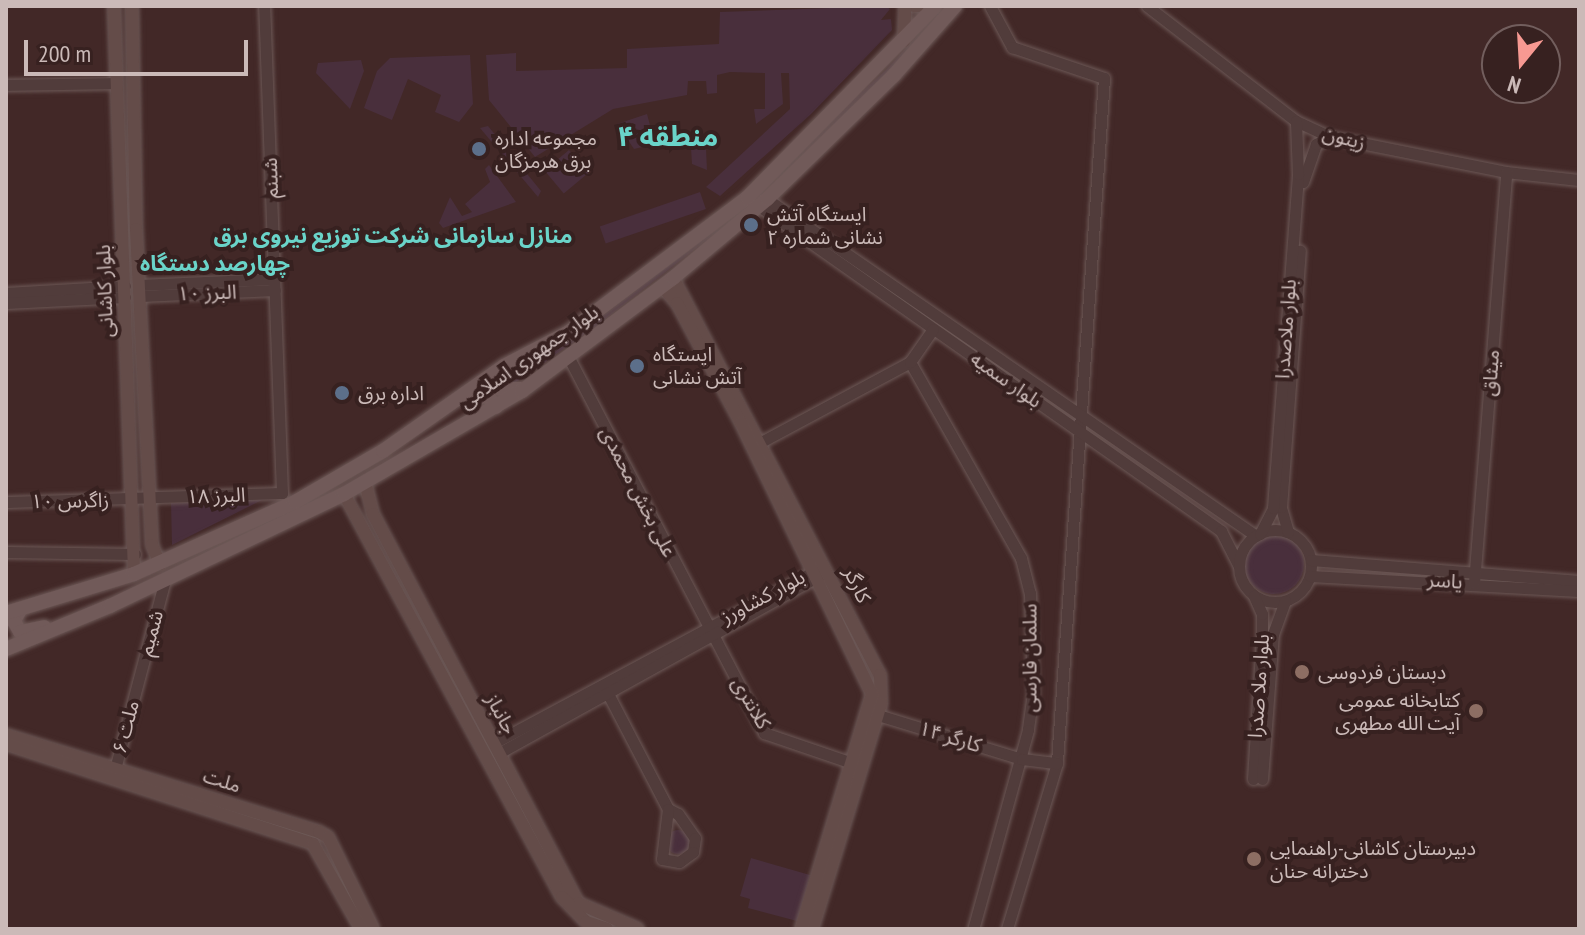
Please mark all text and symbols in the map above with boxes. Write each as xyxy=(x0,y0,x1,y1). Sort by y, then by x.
scale bar xyxy=(28,24,252,74)
north arrow xyxy=(1481,24,1561,104)
text: 200 m xyxy=(38,38,91,69)
text: N xyxy=(1504,70,1524,100)
district label: منطقه ۴ xyxy=(618,119,718,153)
street label: زیتون xyxy=(1320,121,1368,155)
place label: مجموعه اداره برق هرمزگان xyxy=(495,126,597,173)
marker: مجموعه اداره برق هرمزگان xyxy=(470,140,488,158)
street label: شبنم xyxy=(258,157,284,199)
place label: ایستگاه آتش نشانی شماره ۲ xyxy=(767,202,883,249)
marker: ایستگاه آتش نشانی شماره ۲ xyxy=(742,216,760,234)
district label: منازل سازمانی شرکت توزیع نیروی برق xyxy=(213,223,573,249)
street label: بلوار کاشانی xyxy=(91,244,119,338)
district label: چهارصد دستگاه xyxy=(140,251,290,277)
street label: بلوار ملاصدرا xyxy=(1271,278,1301,380)
street label: البرز ۱۰ xyxy=(177,280,237,306)
street label: بلوار جمهوری اسلامی xyxy=(455,300,603,414)
place label: ایستگاه آتش نشانی xyxy=(653,342,742,389)
street label: بلوار سمیه xyxy=(966,347,1046,413)
street label: میثاق xyxy=(1477,349,1505,397)
marker: ایستگاه آتش نشانی xyxy=(628,357,646,375)
place label: اداره برق xyxy=(358,381,424,405)
marker: اداره برق xyxy=(333,384,351,402)
street label: علی بخش محمدی xyxy=(595,423,681,561)
street label: البرز ۱۸ xyxy=(186,483,246,509)
street label: زاگرس ۱۰ xyxy=(31,488,109,514)
street label: کارگر xyxy=(838,563,876,607)
street label: بلوار کشاورز xyxy=(717,565,809,629)
street label: یاسر xyxy=(1427,568,1463,594)
street label: سلمان فارسی xyxy=(1018,604,1042,712)
street label: شمیم xyxy=(133,608,169,658)
street label: بلوار ملا صدرا xyxy=(1243,633,1275,739)
place label: دبستان فردوسی xyxy=(1318,660,1446,684)
marker: دبستان فردوسی xyxy=(1293,663,1311,681)
street label: کلانتری xyxy=(727,673,775,733)
place label: کتابخانه عمومی آیت الله مطهری xyxy=(1335,688,1460,735)
street label: جانباز xyxy=(480,689,522,739)
street label: ملت ۶ xyxy=(107,698,145,756)
marker: کتابخانه عمومی آیت الله مطهری xyxy=(1467,702,1485,720)
street label: کارگر ۱۴ xyxy=(916,716,984,758)
street label: ملت xyxy=(200,764,244,798)
place label: دبیرستان کاشانی-راهنمایی دخترانه حنان xyxy=(1270,836,1476,883)
marker: دبیرستان کاشانی-راهنمایی دخترانه حنان xyxy=(1245,850,1263,868)

